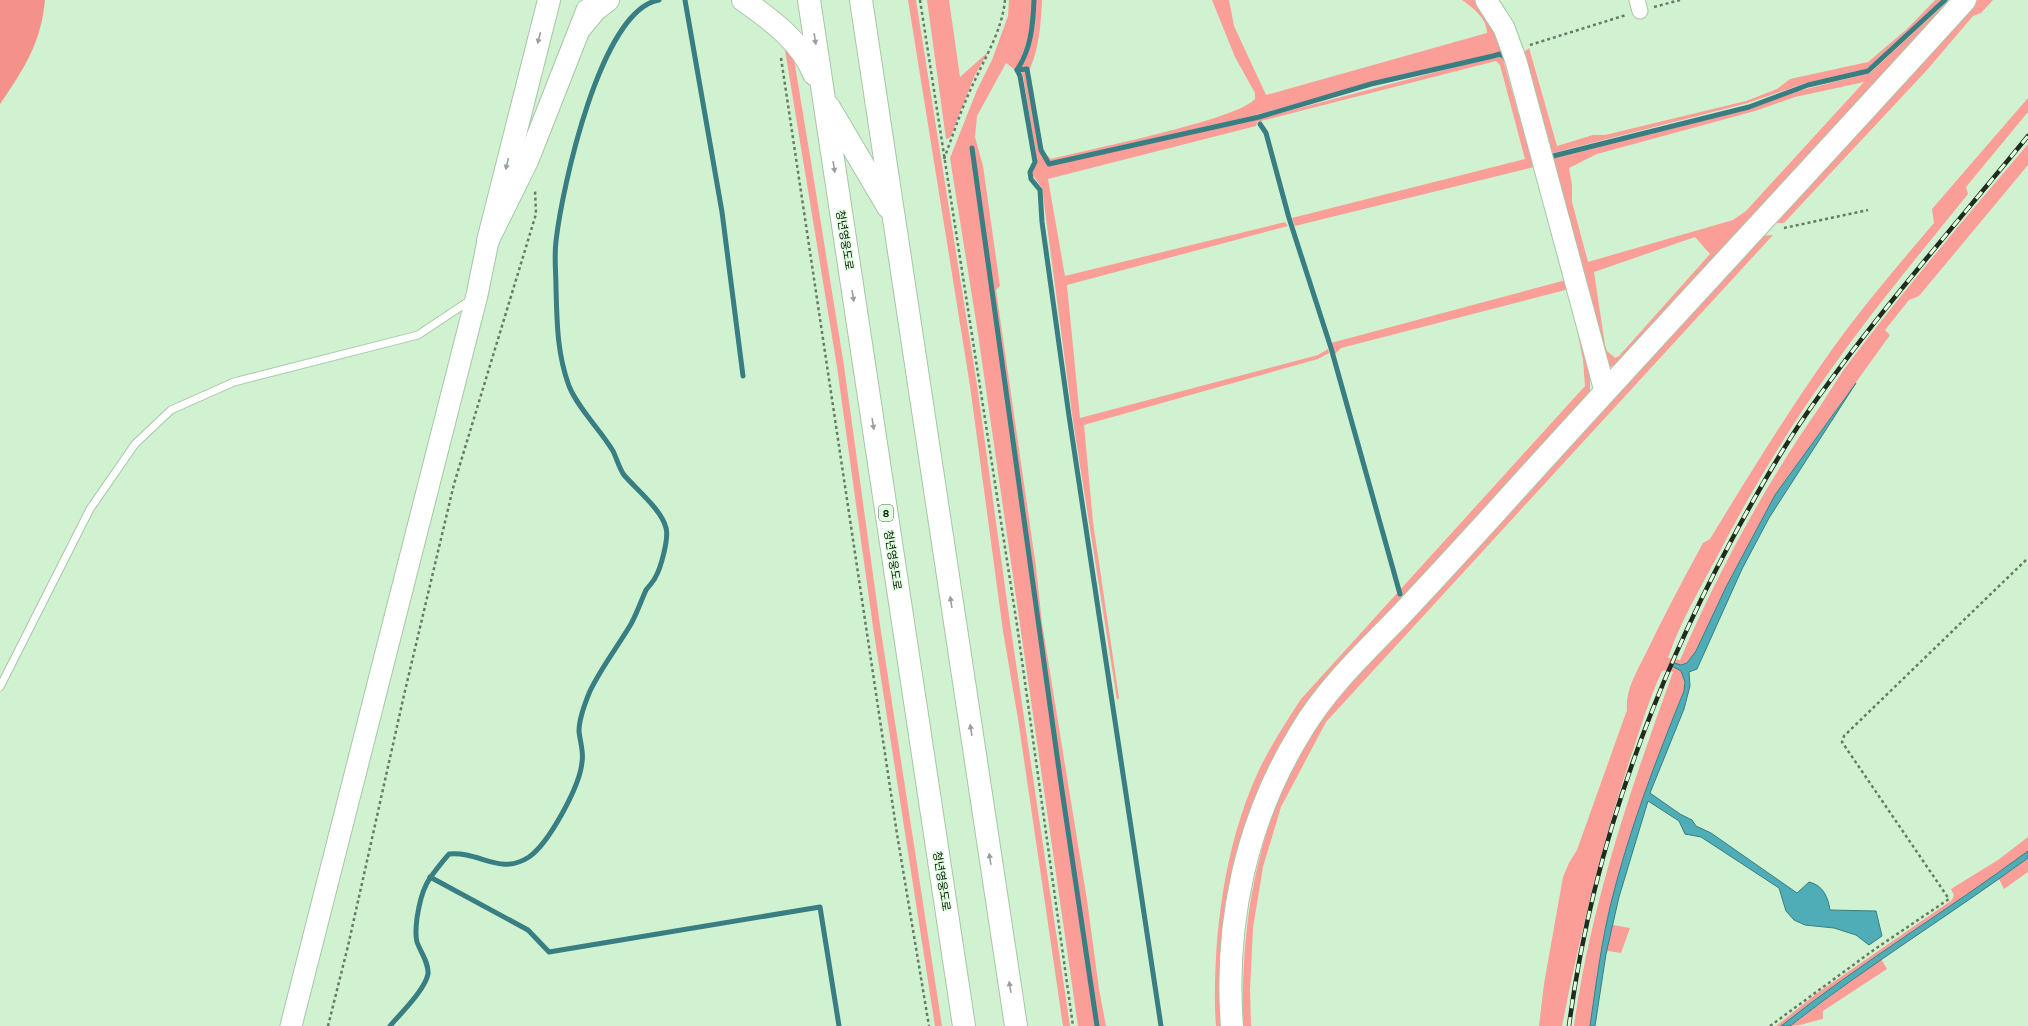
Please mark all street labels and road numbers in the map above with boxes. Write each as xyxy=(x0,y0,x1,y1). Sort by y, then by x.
street label: 청년영웅도로 xyxy=(833,209,857,271)
road number: 8 xyxy=(879,505,893,521)
street label: 청년영웅도로 xyxy=(881,529,905,591)
street label: 청년영웅도로 xyxy=(930,850,954,912)

